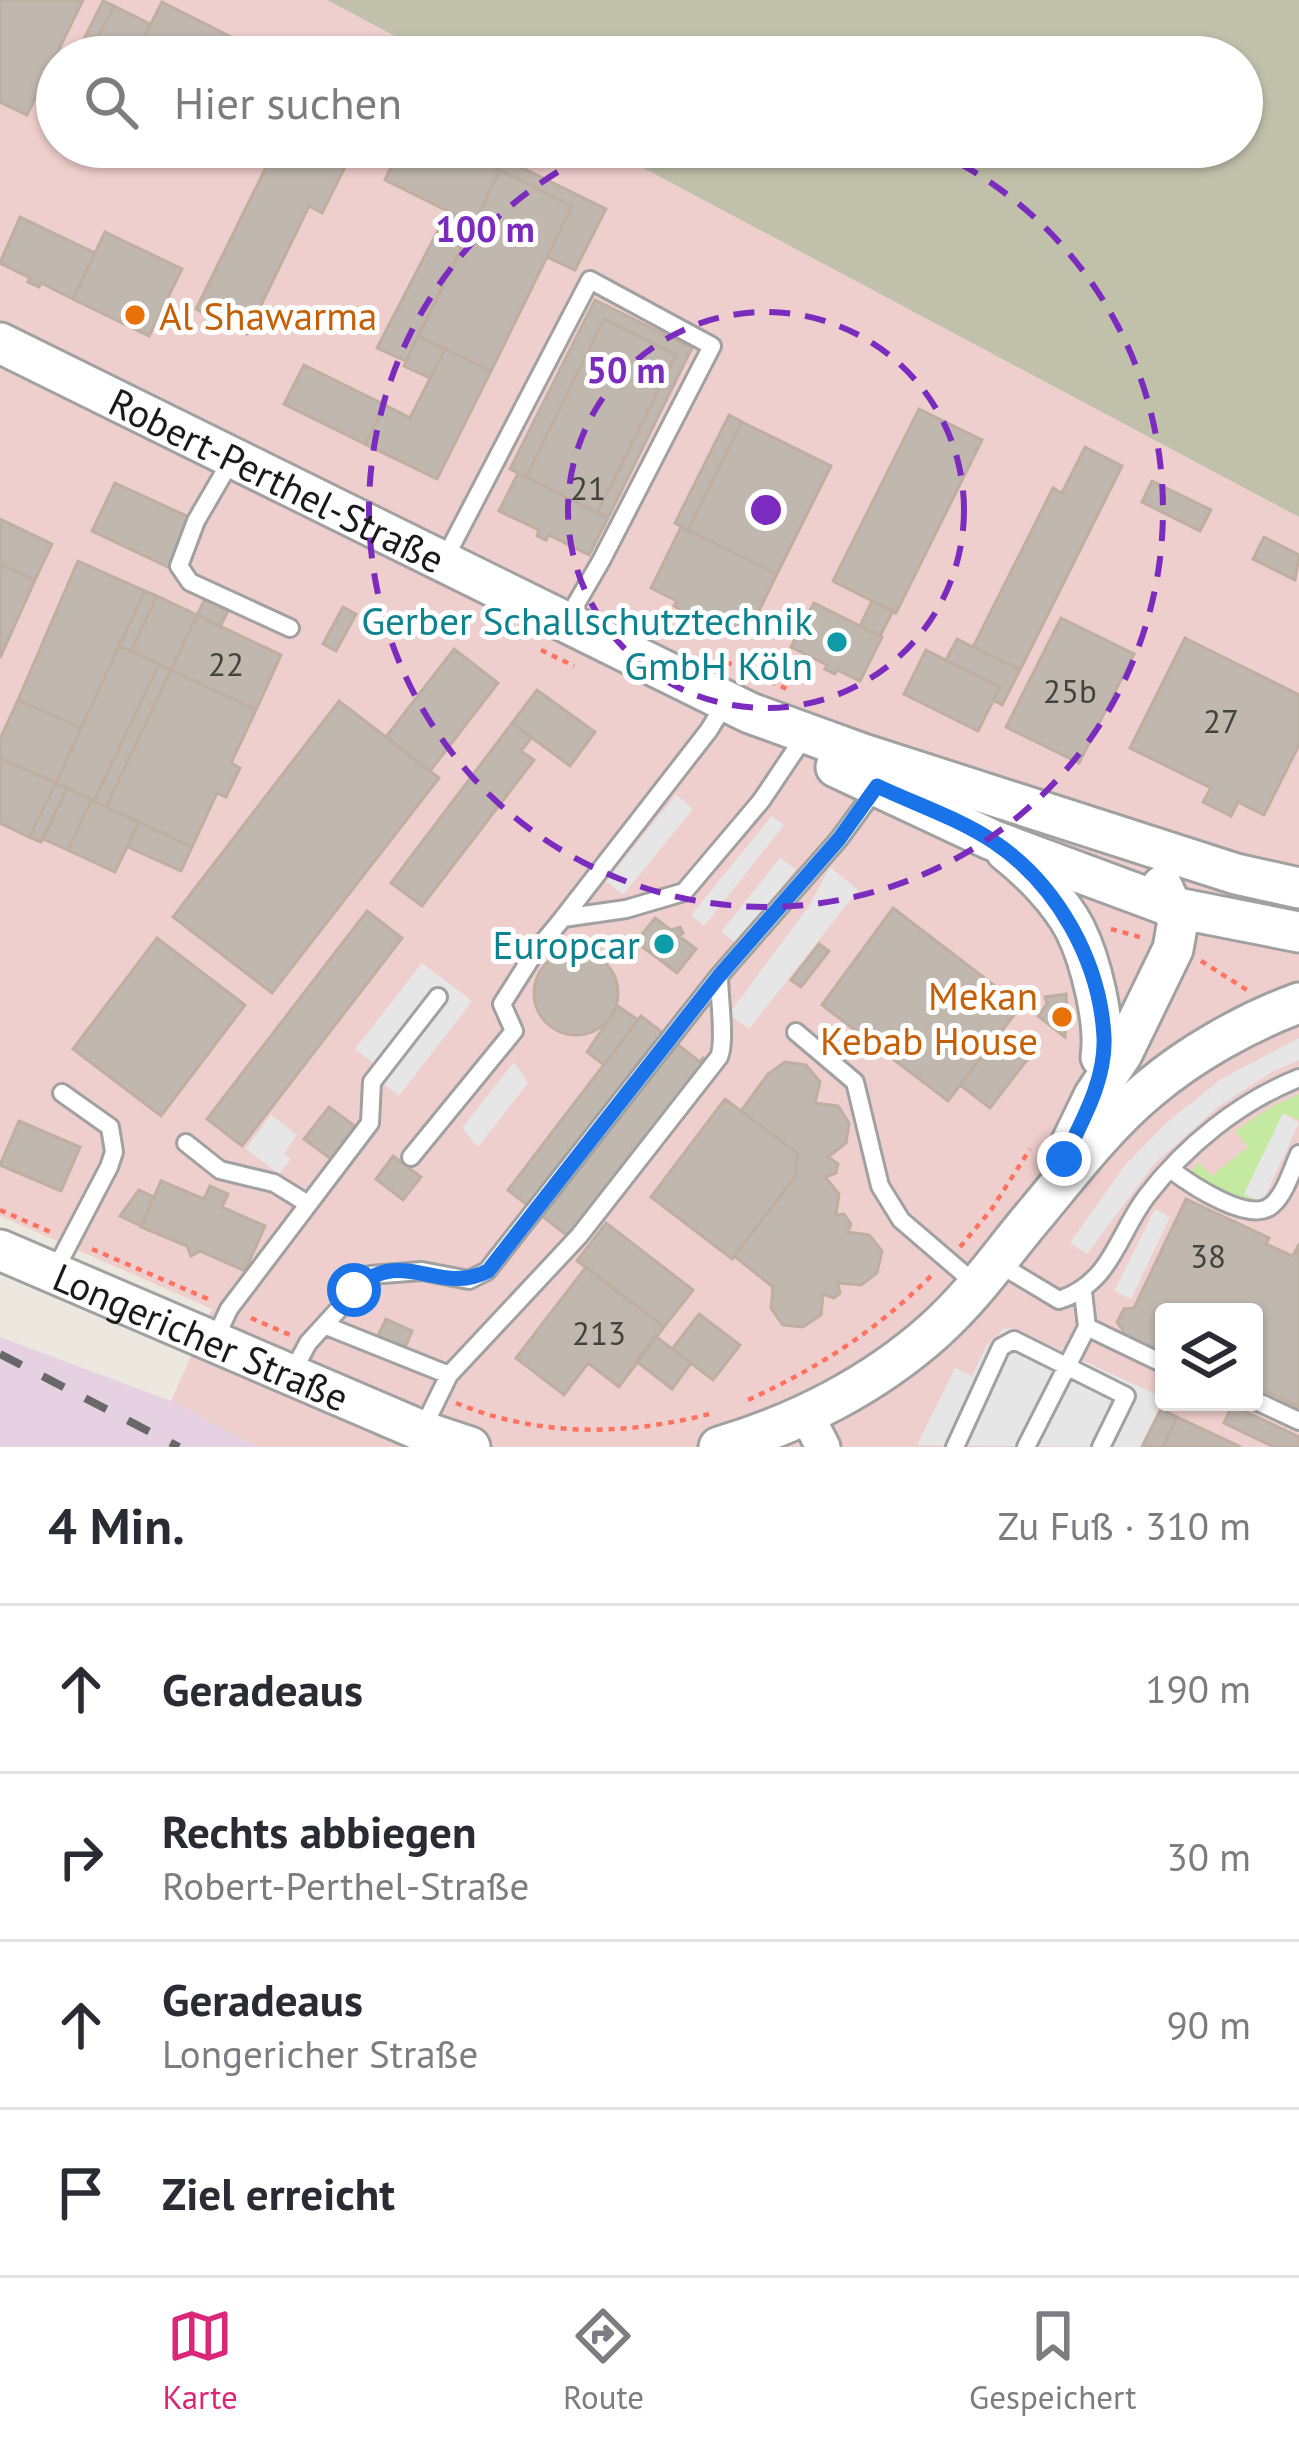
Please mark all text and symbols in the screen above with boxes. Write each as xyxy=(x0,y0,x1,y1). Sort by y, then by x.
search box xyxy=(36,36,1263,168)
icon: search xyxy=(78,69,144,135)
text: Hier suchen xyxy=(174,73,402,131)
text: 100 m xyxy=(435,205,535,252)
place label: Al Shawarma xyxy=(159,290,377,341)
marker: Al Shawarma xyxy=(122,302,148,328)
text: 50 m xyxy=(587,346,665,393)
street label: Robert-Perthel-Straße xyxy=(101,376,453,584)
house number: 21 xyxy=(570,466,606,509)
centre of rings xyxy=(745,489,787,531)
place label: Gerber Schallschutztechnik GmbH Köln xyxy=(361,595,813,691)
marker: Gerber Schallschutztechnik GmbH Köln xyxy=(824,629,850,655)
house number: 22 xyxy=(208,642,244,685)
house number: 25b xyxy=(1043,669,1097,712)
house number: 27 xyxy=(1203,699,1239,742)
place label: Europcar xyxy=(493,919,640,970)
marker: Europcar xyxy=(651,931,677,957)
place label: Mekan Kebab House xyxy=(820,970,1038,1066)
marker: Mekan Kebab House xyxy=(1049,1004,1075,1030)
route end xyxy=(1037,1132,1091,1186)
house number: 38 xyxy=(1190,1234,1226,1277)
street label: Longericher Straße xyxy=(46,1251,357,1422)
route start xyxy=(327,1263,381,1317)
map controls xyxy=(1155,1303,1263,1411)
button: layers xyxy=(1155,1303,1263,1411)
house number: 213 xyxy=(572,1311,626,1354)
text: 4 Min. xyxy=(48,1492,185,1558)
text: Zu Fuß · 310 m xyxy=(998,1500,1251,1551)
icon: ahead xyxy=(48,1656,114,1722)
text: Geradeaus xyxy=(162,1660,363,1718)
text: 190 m xyxy=(1145,1663,1251,1714)
text: Rechts abbiegen xyxy=(162,1802,476,1860)
icon: right xyxy=(48,1824,114,1890)
text: 30 m xyxy=(1166,1831,1251,1882)
text: Robert-Perthel-Straße xyxy=(162,1860,529,1911)
text: Geradeaus xyxy=(162,1970,363,2028)
icon: ahead xyxy=(48,1992,114,2058)
text: 90 m xyxy=(1166,1999,1251,2050)
text: Longericher Straße xyxy=(162,2028,478,2079)
icon: arrive xyxy=(48,2160,114,2226)
text: Ziel erreicht xyxy=(162,2164,395,2222)
tab: Karte xyxy=(163,2303,238,2418)
tab: Route xyxy=(563,2303,644,2418)
tab: Gespeichert xyxy=(969,2303,1136,2418)

